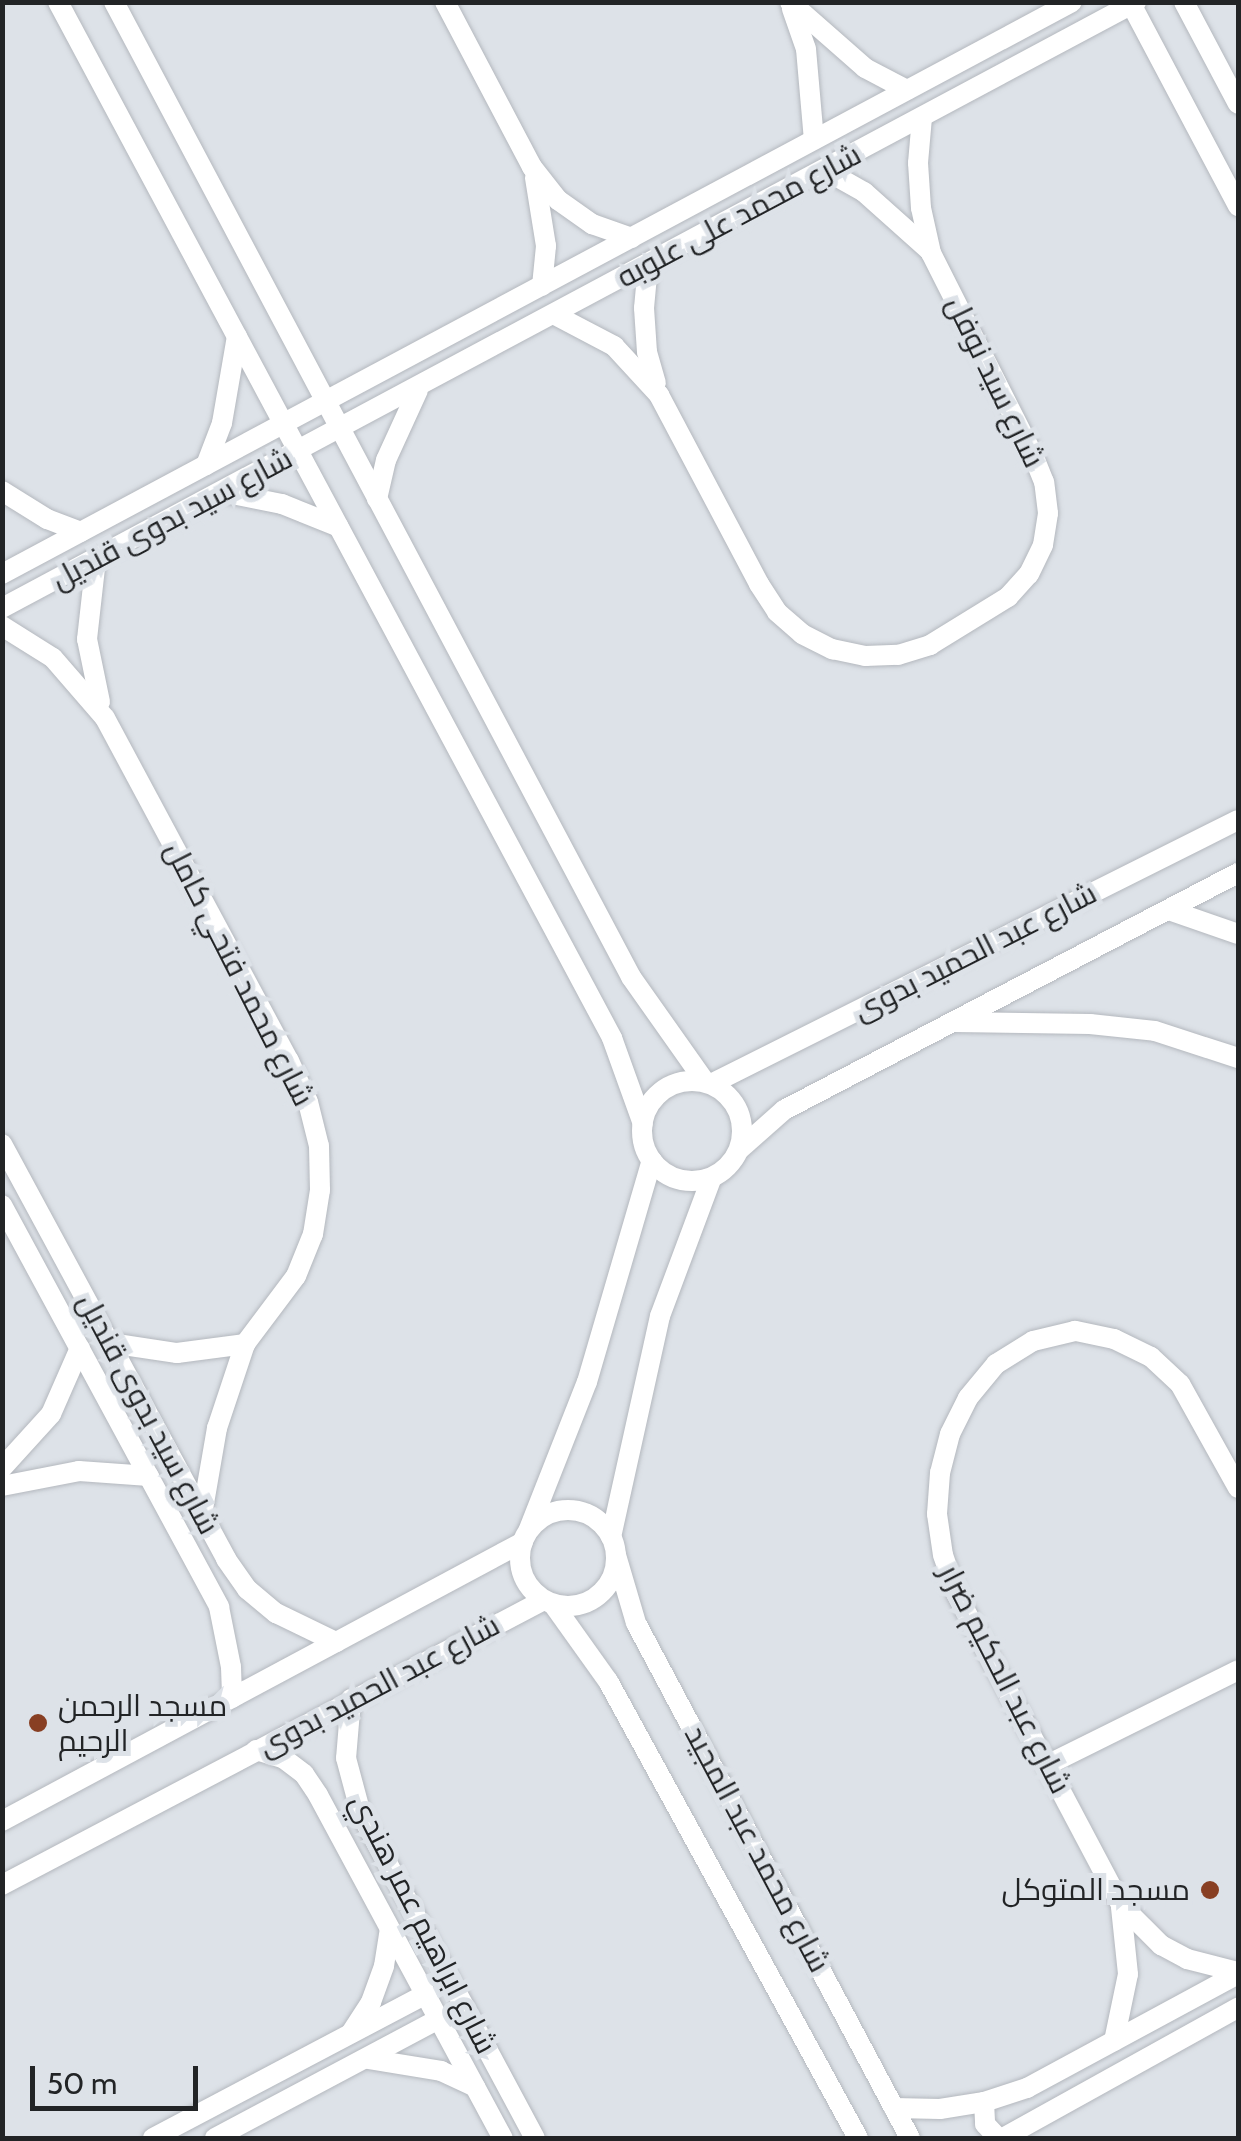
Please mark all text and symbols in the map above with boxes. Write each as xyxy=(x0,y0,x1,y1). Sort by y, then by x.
street label: شارع محمد على علوبه xyxy=(611,136,867,296)
street label: شارع سيد نوفل xyxy=(938,291,1052,473)
street label: شارع سيد بدوى قنديل xyxy=(46,440,298,598)
street label: شارع محمد فتحي كامل xyxy=(157,836,321,1112)
street label: شارع عبد الحميد بدوى xyxy=(848,875,1102,1029)
street label: شارع سيد بدوى قنديل xyxy=(69,1288,227,1540)
street label: شارع عبد الحكيم ضرار xyxy=(932,1558,1078,1800)
street label: شارع عبد الحميد بدوى xyxy=(252,1607,506,1765)
place label: مسجد الرحمن الرحيم xyxy=(58,1688,227,1758)
marker: مسجد الرحمن الرحيم xyxy=(27,1712,49,1734)
street label: شارع محمد عبد المجيد xyxy=(677,1720,837,1978)
street label: شارع ابراهيم عمر هندي xyxy=(342,1788,504,2060)
place label: مسجد المتوكل xyxy=(1002,1872,1190,1908)
marker: مسجد المتوكل xyxy=(1199,1879,1221,1901)
scale bar xyxy=(35,2046,202,2108)
text: 50 m xyxy=(47,2065,117,2102)

